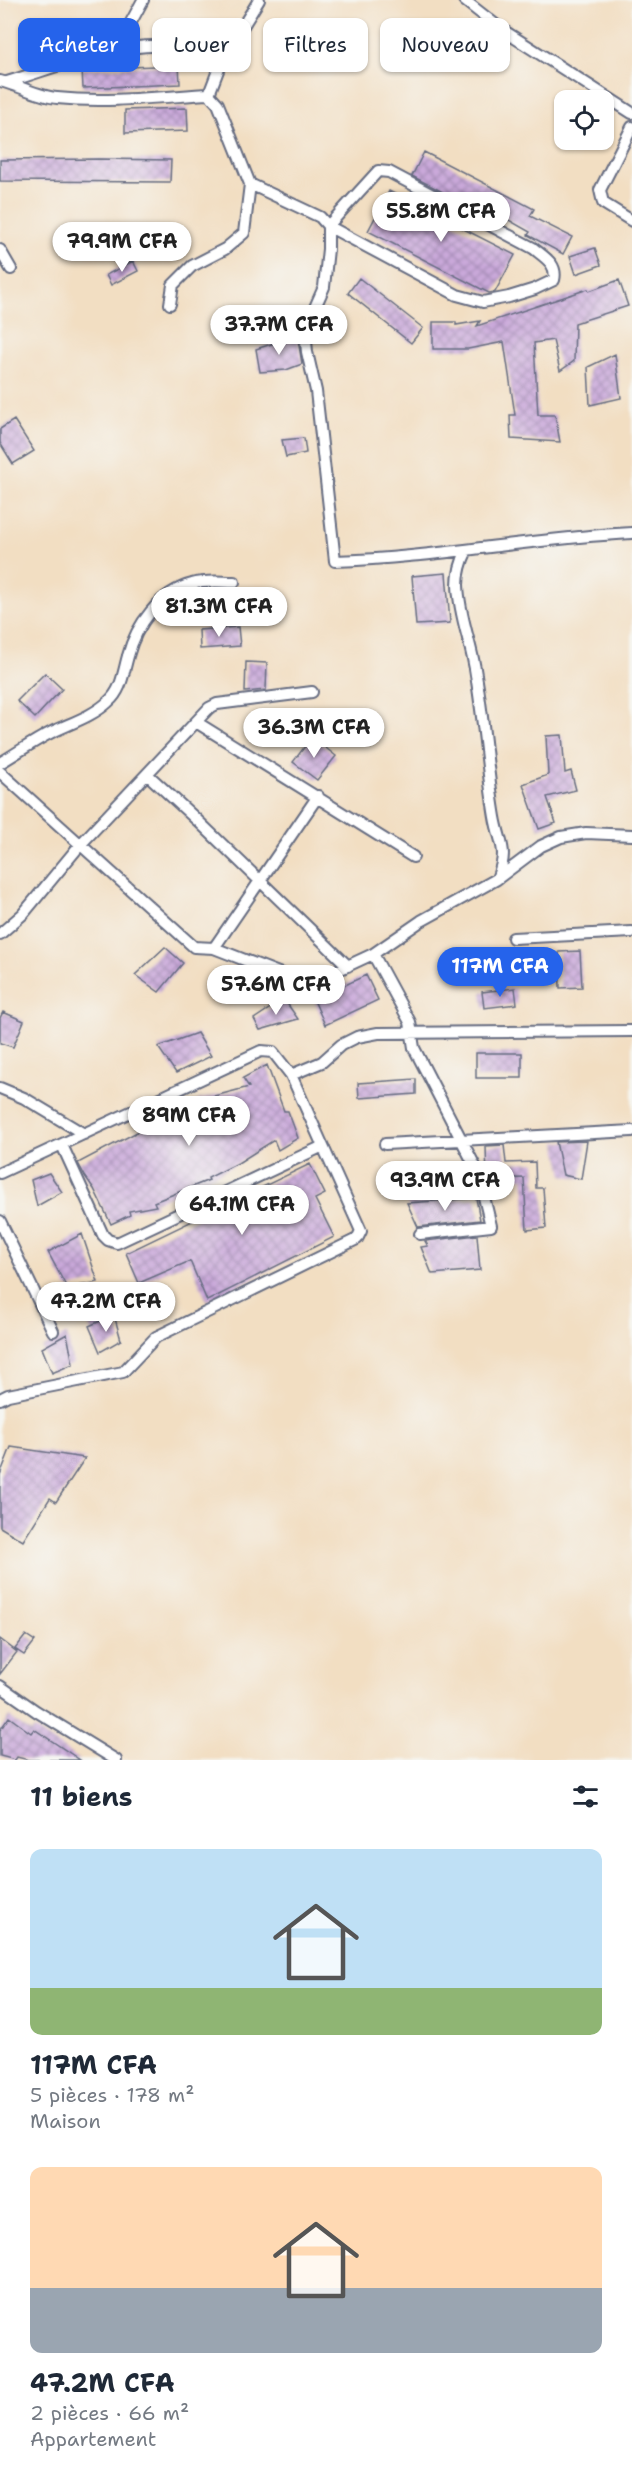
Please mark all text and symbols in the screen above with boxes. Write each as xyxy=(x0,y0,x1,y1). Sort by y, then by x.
chip: Acheter xyxy=(18,18,140,72)
chip: Louer xyxy=(152,18,251,72)
chip: Filtres xyxy=(263,18,368,72)
chip: Nouveau xyxy=(380,18,510,72)
map controls xyxy=(554,90,614,150)
button: locate xyxy=(554,90,614,150)
pin: 55.8M CFA xyxy=(372,192,510,243)
text: 55.8M CFA xyxy=(386,198,496,224)
pin: 79.9M CFA xyxy=(53,222,191,273)
text: 79.9M CFA xyxy=(66,228,178,254)
pin: 37.7M CFA xyxy=(210,305,348,356)
text: 37.7M CFA xyxy=(224,311,334,337)
pin: 81.3M CFA xyxy=(150,587,288,638)
text: 81.3M CFA xyxy=(165,593,273,619)
pin: 36.3M CFA xyxy=(245,708,383,759)
text: 36.3M CFA xyxy=(257,714,371,740)
pin: 117M CFA xyxy=(438,947,562,998)
text: 117M CFA xyxy=(451,953,549,979)
pin: 57.6M CFA xyxy=(207,965,345,1016)
text: 57.6M CFA xyxy=(221,971,331,997)
pin: 89M CFA xyxy=(134,1096,244,1147)
text: 89M CFA xyxy=(142,1102,236,1128)
pin: 93.9M CFA xyxy=(376,1161,514,1212)
text: 93.9M CFA xyxy=(390,1167,500,1193)
pin: 64.1M CFA xyxy=(173,1185,311,1236)
text: 64.1M CFA xyxy=(189,1191,295,1217)
pin: 47.2M CFA xyxy=(37,1282,175,1333)
text: 47.2M CFA xyxy=(50,1288,162,1314)
text: 11 biens xyxy=(30,1779,133,1814)
icon: filters xyxy=(569,1780,602,1813)
icon: home xyxy=(262,1888,370,1996)
text: 117M CFA xyxy=(30,2047,157,2082)
text: 5 pièces · 178 m² xyxy=(30,2082,194,2108)
text: Maison xyxy=(30,2108,101,2134)
icon: home xyxy=(262,2206,370,2314)
text: 47.2M CFA xyxy=(30,2365,175,2400)
text: 2 pièces · 66 m² xyxy=(30,2400,189,2426)
text: Appartement xyxy=(30,2426,156,2452)

